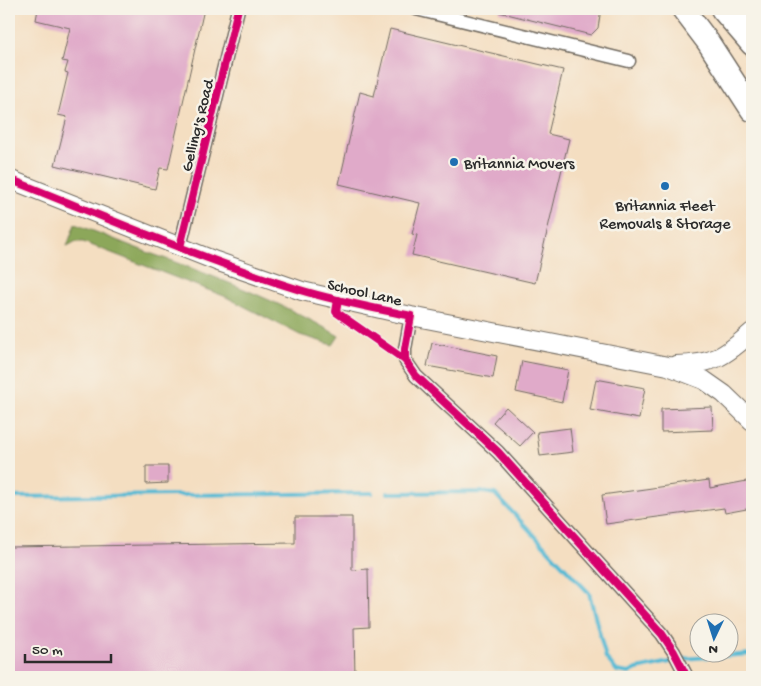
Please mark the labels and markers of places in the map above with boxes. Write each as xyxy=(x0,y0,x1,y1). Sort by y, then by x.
marker: Britannia Movers xyxy=(448,156,460,168)
place label: Britannia Movers xyxy=(463,156,575,175)
marker: Britannia Fleet Removals & Storage xyxy=(659,180,671,192)
place label: Britannia Fleet Removals & Storage xyxy=(600,198,731,235)

